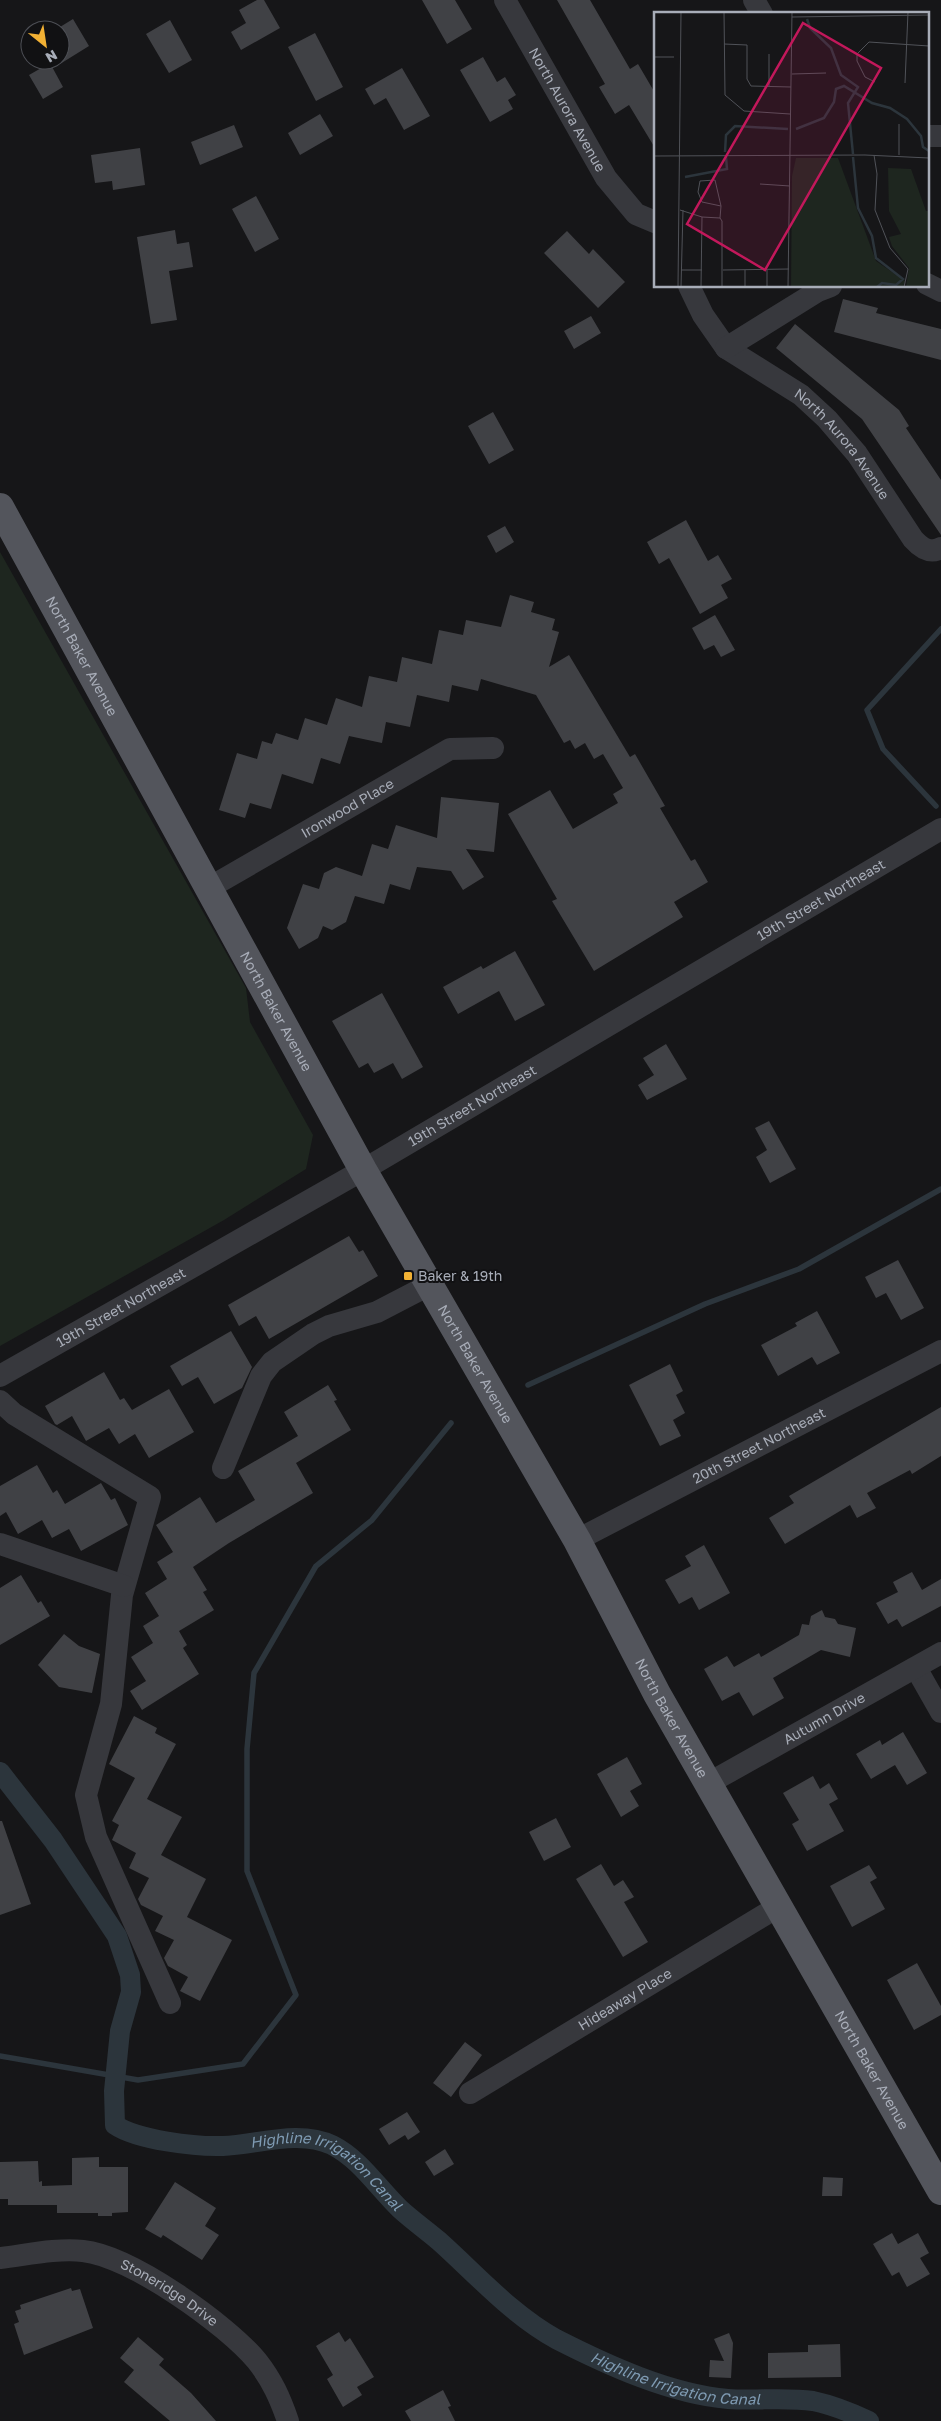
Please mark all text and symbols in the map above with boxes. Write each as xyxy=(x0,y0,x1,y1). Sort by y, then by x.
inset map xyxy=(654,12,928,288)
north arrow xyxy=(20,20,70,70)
street label: North Aurora Avenue xyxy=(526,44,610,174)
text: N xyxy=(43,47,61,67)
street label: North Aurora Avenue xyxy=(792,384,893,502)
street label: North Baker Avenue xyxy=(42,593,122,719)
street label: Ironwood Place xyxy=(298,774,396,841)
street label: 19th Street Northeast xyxy=(753,855,888,944)
street label: North Baker Avenue xyxy=(237,948,316,1074)
street label: 19th Street Northeast xyxy=(405,1061,539,1150)
street label: 19th Street Northeast xyxy=(53,1264,188,1350)
place label: Baker & 19th xyxy=(418,1267,502,1284)
marker: Baker & 19th xyxy=(402,1270,414,1282)
street label: North Baker Avenue xyxy=(435,1301,517,1426)
street label: 20th Street Northeast xyxy=(689,1404,828,1487)
street label: North Baker Avenue xyxy=(632,1655,712,1781)
street label: Autumn Drive xyxy=(780,1688,868,1748)
street label: Hideaway Place xyxy=(575,1964,674,2034)
street label: North Baker Avenue xyxy=(832,2007,913,2132)
water label: Highline Irrigation Canal xyxy=(249,2128,407,2215)
street label: Stoneridge Drive xyxy=(118,2255,222,2329)
water label: Highline Irrigation Canal xyxy=(588,2347,761,2408)

